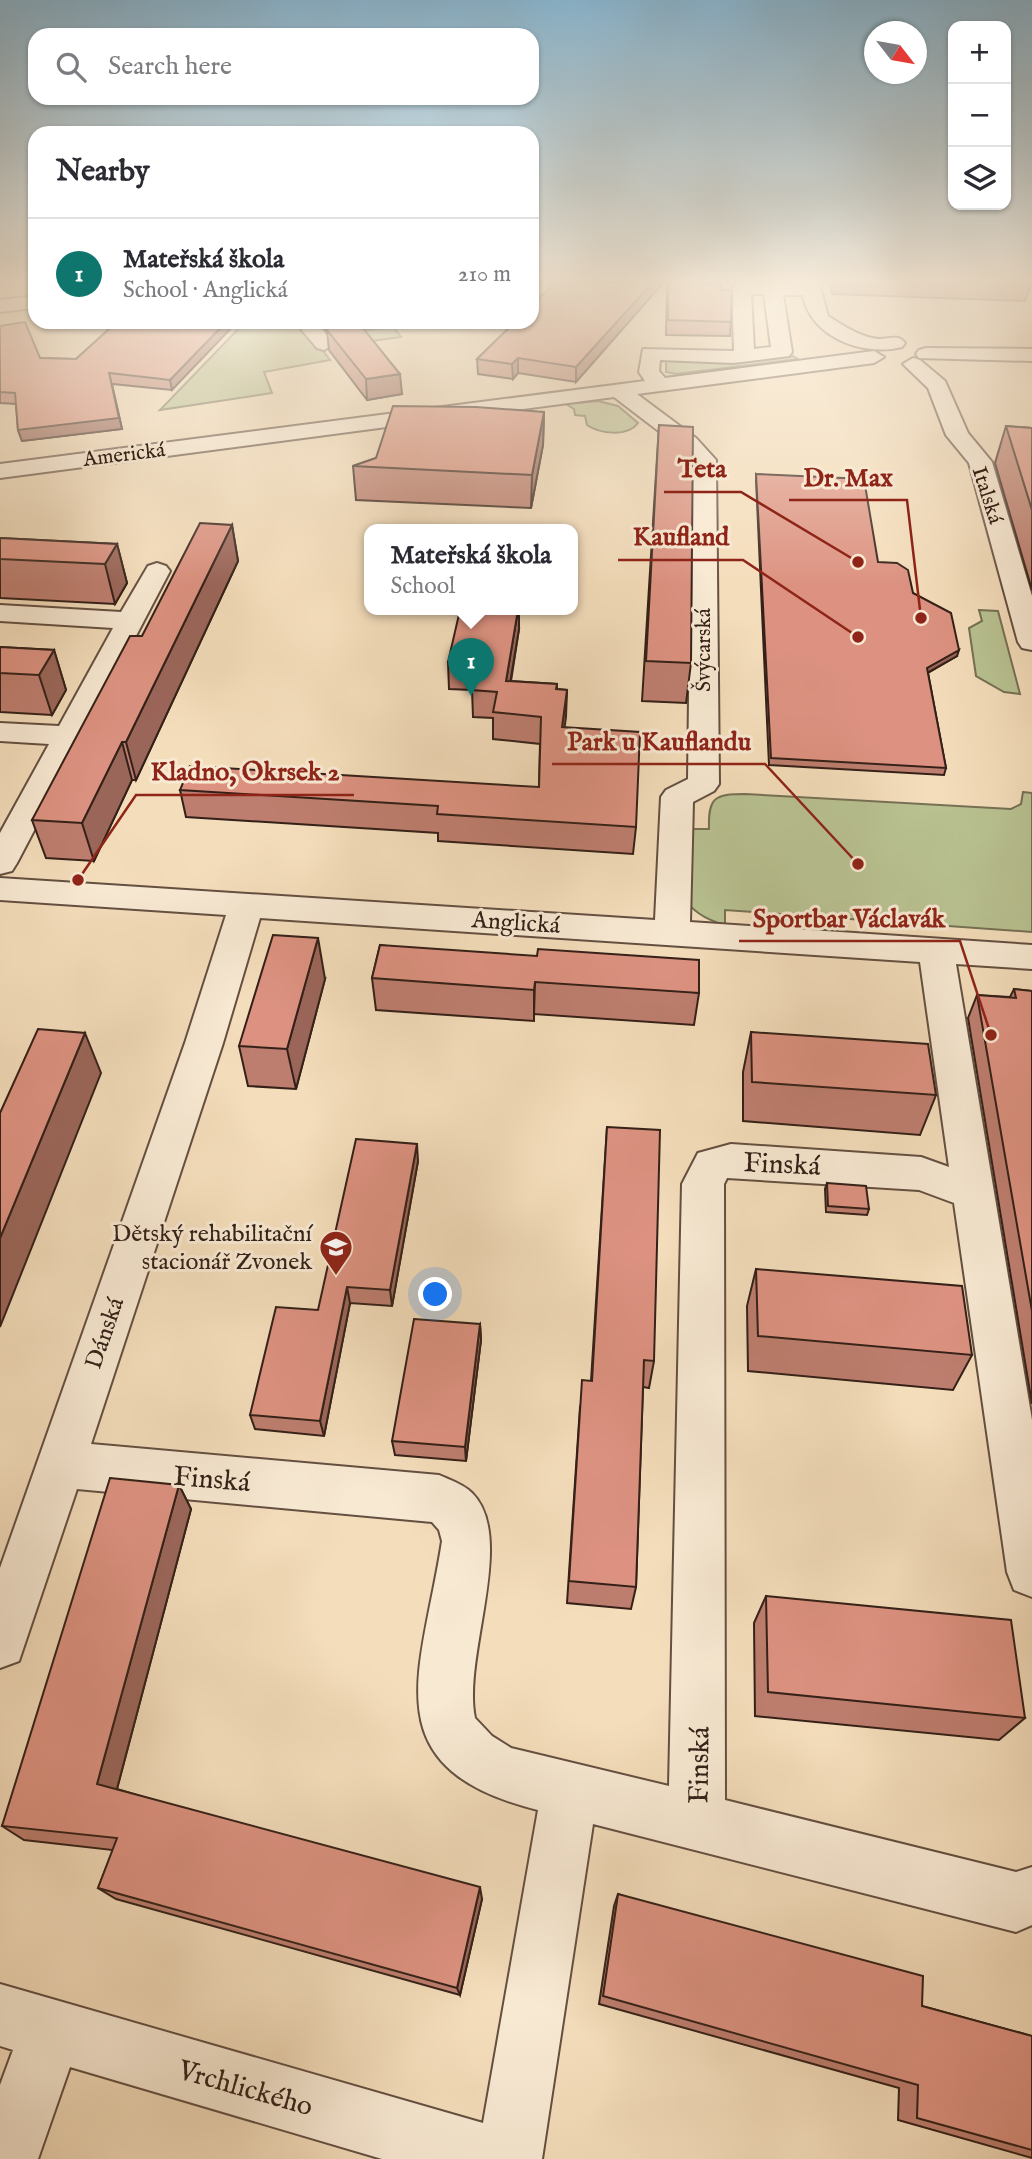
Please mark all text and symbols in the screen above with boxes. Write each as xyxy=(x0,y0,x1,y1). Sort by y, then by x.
north arrow xyxy=(864,21,927,84)
map controls xyxy=(948,21,1011,210)
button: + xyxy=(948,21,1011,84)
search box xyxy=(28,28,539,105)
icon: search xyxy=(52,48,90,86)
text: Search here xyxy=(108,50,232,83)
button: − xyxy=(948,84,1011,147)
button: layers xyxy=(948,147,1011,210)
text: Nearby xyxy=(56,153,149,191)
text: Mateřská škola xyxy=(123,243,284,276)
text: 1 xyxy=(75,260,83,289)
text: 210 m xyxy=(458,260,511,289)
text: School · Anglická xyxy=(123,276,288,305)
street label: Americká xyxy=(81,437,168,474)
callout: Teta xyxy=(664,445,741,492)
text: Teta xyxy=(677,453,727,486)
callout: Dr. Max xyxy=(789,453,907,500)
text: Dr. Max xyxy=(803,462,893,495)
street label: Italská xyxy=(965,463,1009,528)
callout: Kaufland xyxy=(618,513,743,560)
text: Kaufland xyxy=(633,521,730,554)
popup xyxy=(364,524,578,615)
text: Mateřská škola xyxy=(390,539,552,572)
text: School xyxy=(390,572,455,601)
street label: Švýcarská xyxy=(690,607,718,692)
pin: 1 xyxy=(448,638,494,696)
callout: Park u Kauflandu xyxy=(552,717,765,764)
text: Park u Kauflandu xyxy=(567,726,752,759)
callout: Kladno, Okrsek 2 xyxy=(136,748,354,795)
text: Kladno, Okrsek 2 xyxy=(150,756,340,789)
callout: Sportbar Václavák xyxy=(739,894,960,941)
text: Sportbar Václavák xyxy=(753,903,946,936)
street label: Anglická xyxy=(470,905,562,942)
street label: Finská xyxy=(742,1146,822,1185)
place label: Dětský rehabilitační stacionář Zvonek xyxy=(112,1219,314,1278)
school or university icon: Dětský rehabilitační stacionář Zvonek xyxy=(317,1228,355,1277)
your location xyxy=(418,1277,452,1311)
street label: Dánská xyxy=(79,1293,132,1374)
street label: Finská xyxy=(172,1460,253,1501)
street label: Finská xyxy=(682,1725,719,1804)
street label: Vrchlického xyxy=(173,2053,317,2125)

